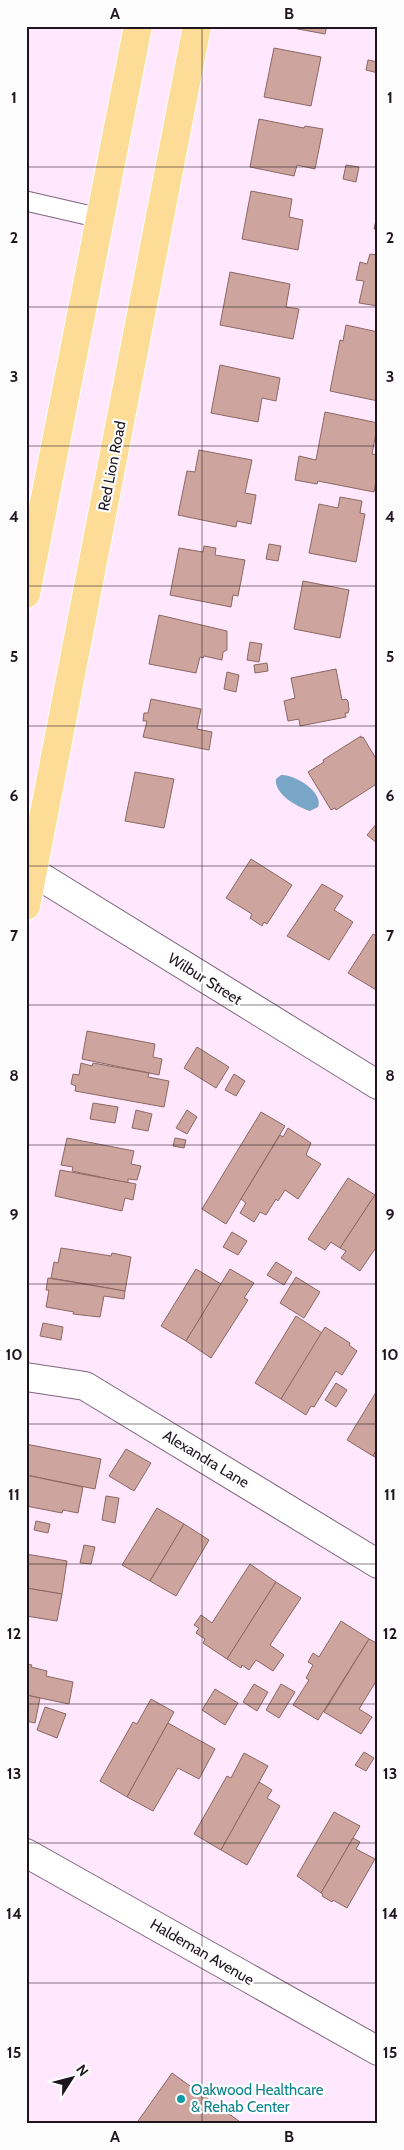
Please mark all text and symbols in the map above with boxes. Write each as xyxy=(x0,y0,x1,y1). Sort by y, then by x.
text: A xyxy=(110,4,120,23)
text: B xyxy=(284,4,294,23)
text: 1 xyxy=(11,88,17,107)
text: 1 xyxy=(387,88,393,107)
text: 2 xyxy=(10,228,18,247)
text: 2 xyxy=(386,228,394,247)
text: 3 xyxy=(10,367,18,386)
text: 3 xyxy=(386,367,394,386)
street label: Red Lion Road xyxy=(94,419,130,513)
text: 4 xyxy=(9,507,19,526)
text: 4 xyxy=(385,507,395,526)
text: 5 xyxy=(10,647,18,666)
text: 5 xyxy=(386,647,394,666)
text: 6 xyxy=(10,786,19,805)
text: 6 xyxy=(386,786,395,805)
text: 7 xyxy=(10,926,19,945)
text: 7 xyxy=(386,926,395,945)
street label: Wilbur Street xyxy=(165,949,245,1009)
text: 8 xyxy=(9,1066,19,1085)
text: 8 xyxy=(385,1066,395,1085)
text: 9 xyxy=(10,1205,19,1224)
text: 9 xyxy=(386,1205,395,1224)
text: 10 xyxy=(5,1345,23,1364)
text: 10 xyxy=(381,1345,399,1364)
street label: Alexandra Lane xyxy=(160,1426,253,1492)
text: 11 xyxy=(8,1485,20,1504)
text: 11 xyxy=(384,1485,396,1504)
text: 12 xyxy=(7,1624,21,1643)
text: 12 xyxy=(383,1624,397,1643)
text: 13 xyxy=(7,1764,21,1783)
text: 13 xyxy=(383,1764,397,1783)
text: 14 xyxy=(6,1904,22,1923)
text: 14 xyxy=(382,1904,398,1923)
street label: Haldeman Avenue xyxy=(147,1915,257,1989)
text: 15 xyxy=(7,2043,21,2062)
text: 15 xyxy=(383,2043,397,2062)
north arrow xyxy=(48,2052,98,2102)
text: N xyxy=(72,2061,93,2080)
place label: Oakwood Healthcare & Rehab Center xyxy=(191,2081,324,2116)
marker: Oakwood Healthcare & Rehab Center xyxy=(175,2093,187,2105)
text: A xyxy=(110,2127,120,2146)
text: B xyxy=(284,2127,294,2146)

